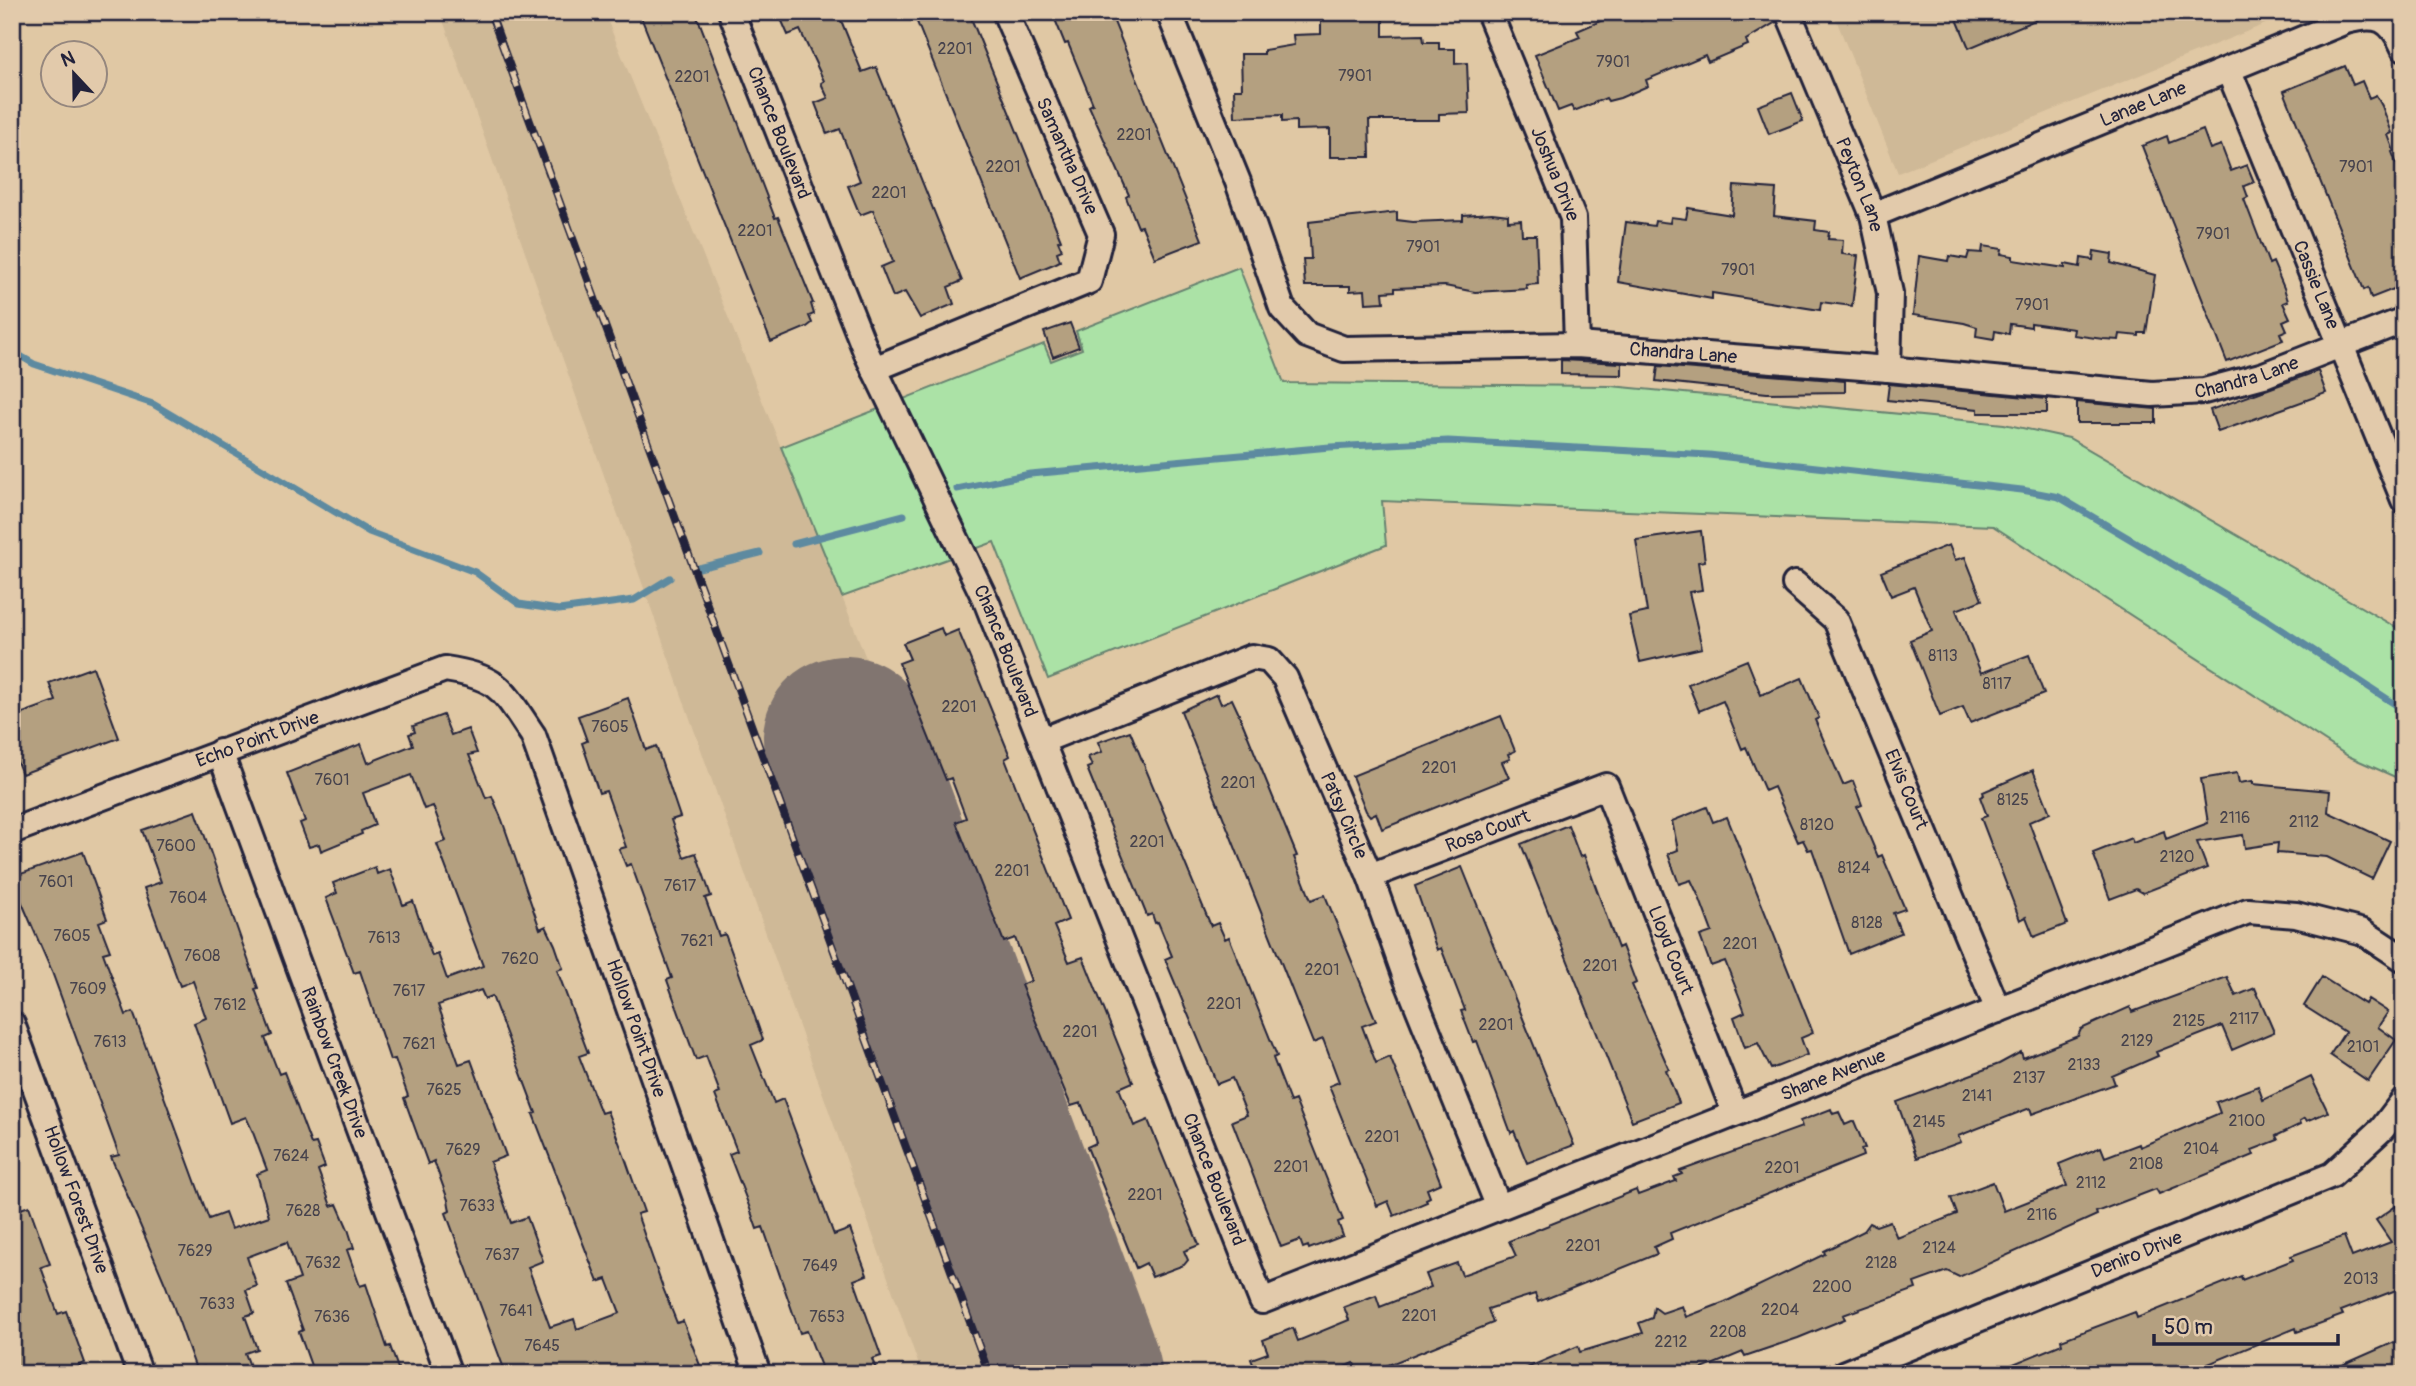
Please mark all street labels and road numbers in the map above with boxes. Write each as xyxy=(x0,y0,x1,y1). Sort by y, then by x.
street label: Chance Boulevard xyxy=(742,63,816,202)
street label: Lanae Lane xyxy=(2096,76,2190,133)
street label: Samantha Drive xyxy=(1030,94,1104,219)
street label: Joshua Drive xyxy=(1525,123,1585,225)
street label: Peyton Lane xyxy=(1830,134,1888,235)
street label: Cassie Lane xyxy=(2287,237,2345,333)
street label: Chandra Lane xyxy=(1629,337,1739,369)
street label: Chandra Lane xyxy=(2194,350,2303,404)
street label: Chance Boulevard xyxy=(968,581,1043,721)
street label: Echo Point Drive xyxy=(192,705,323,773)
street label: Elvis Court xyxy=(1879,746,1934,834)
street label: Patsy Circle xyxy=(1315,768,1373,863)
street label: Rosa Court xyxy=(1442,804,1534,858)
street label: Lloyd Court xyxy=(1643,902,1699,998)
street label: Hollow Point Drive xyxy=(601,956,672,1101)
street label: Rainbow Creek Drive xyxy=(296,984,373,1142)
street label: Shane Avenue xyxy=(1777,1043,1890,1107)
street label: Chance Boulevard xyxy=(1177,1110,1251,1249)
street label: Hollow Forest Drive xyxy=(38,1122,114,1277)
street label: Deniro Drive xyxy=(2087,1225,2186,1284)

